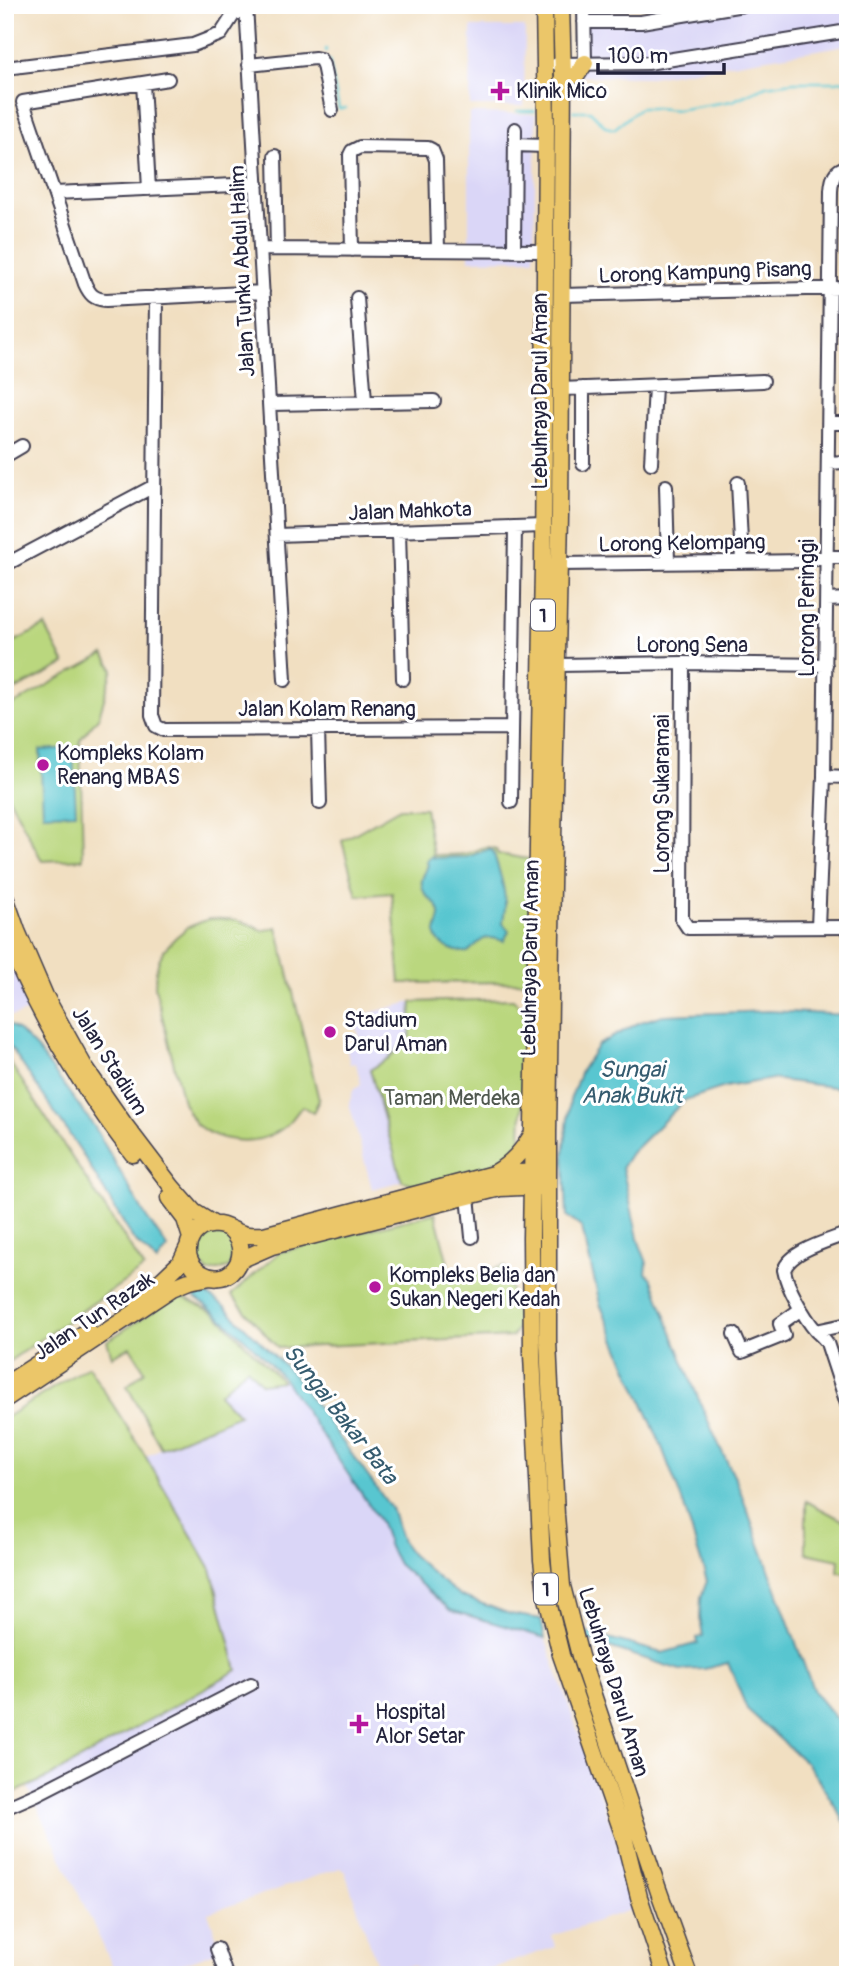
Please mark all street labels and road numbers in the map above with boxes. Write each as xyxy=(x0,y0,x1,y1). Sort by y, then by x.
street label: Jalan Tunku Abdul Halim xyxy=(223,164,262,378)
street label: Lorong Kampung Pisang xyxy=(598,255,812,290)
street label: Lebuhraya Darul Aman xyxy=(527,293,554,489)
street label: Jalan Mahkota xyxy=(348,496,472,527)
street label: Lorong Kelompang xyxy=(598,529,766,558)
street label: Lorong Peringgi xyxy=(794,539,821,677)
road number: 1 xyxy=(531,600,555,630)
street label: Lorong Sena xyxy=(636,632,748,659)
street label: Jalan Kolam Renang xyxy=(238,696,416,723)
street label: Lorong Sukaramai xyxy=(649,714,676,874)
street label: Lebuhraya Darul Aman xyxy=(515,859,546,1057)
street label: Jalan Stadium xyxy=(65,1002,154,1121)
street label: Jalan Tun Razak xyxy=(29,1266,160,1367)
road number: 1 xyxy=(534,1574,558,1604)
street label: Lebuhraya Darul Aman xyxy=(572,1584,655,1780)

